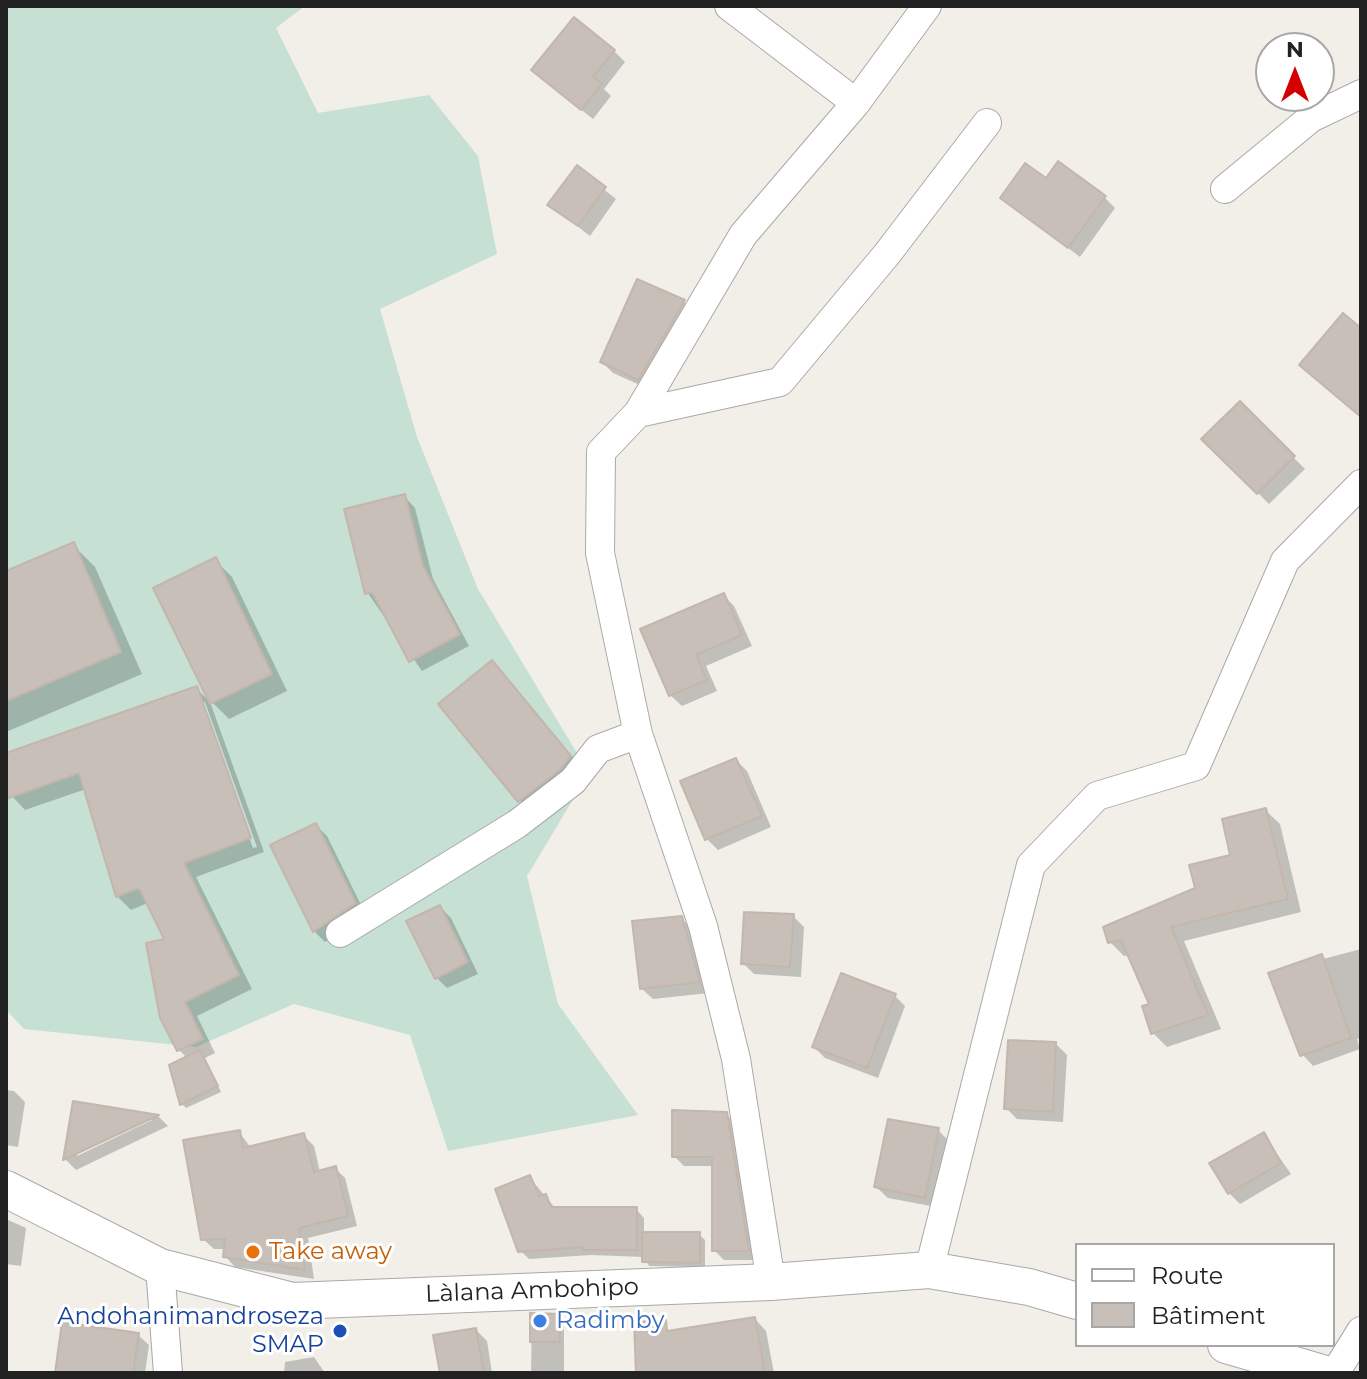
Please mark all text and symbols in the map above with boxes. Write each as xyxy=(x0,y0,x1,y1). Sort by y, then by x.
north arrow xyxy=(1255,32,1335,112)
text: N xyxy=(1286,36,1304,63)
place label: Take away xyxy=(269,1238,392,1266)
marker: Take away xyxy=(244,1243,262,1261)
legend xyxy=(1075,1243,1335,1347)
text: Route xyxy=(1151,1261,1223,1290)
street label: Làlana Ambohipo xyxy=(425,1273,639,1309)
text: Bâtiment xyxy=(1151,1301,1265,1330)
place label: Andohanimandroseza SMAP xyxy=(57,1303,324,1359)
place label: Radimby xyxy=(556,1307,665,1335)
marker: Radimby xyxy=(531,1312,549,1330)
marker: Andohanimandroseza SMAP xyxy=(331,1322,349,1340)

